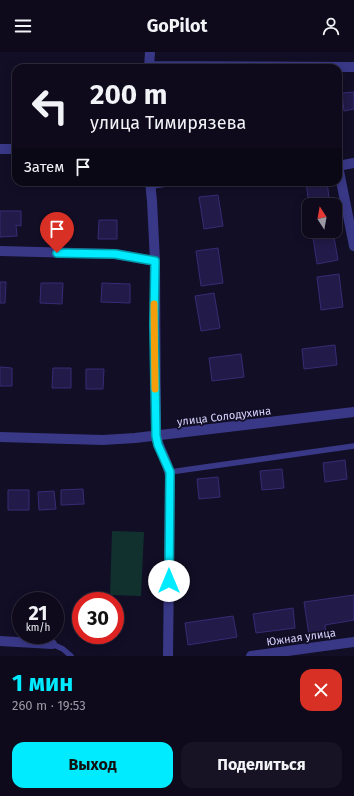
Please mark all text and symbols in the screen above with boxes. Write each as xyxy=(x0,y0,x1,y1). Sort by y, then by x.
icon: menu xyxy=(12,15,34,37)
text: GoPilot xyxy=(147,15,207,37)
icon: person xyxy=(320,15,342,37)
text: 200 m xyxy=(90,78,168,111)
icon: left xyxy=(24,80,76,132)
text: улица Тимирязева xyxy=(90,112,246,134)
icon: arrive xyxy=(72,156,94,178)
text: Затем xyxy=(24,158,64,176)
north arrow xyxy=(302,198,342,238)
map controls xyxy=(302,198,342,238)
pin xyxy=(40,212,74,253)
icon: arrive xyxy=(46,218,68,240)
street label: улица Солодухина xyxy=(176,404,272,429)
position arrow xyxy=(148,560,190,602)
speed limit sign: 30 xyxy=(72,592,124,644)
text: 21 xyxy=(28,601,48,625)
text: km/h xyxy=(26,622,50,634)
street label: Южная улица xyxy=(266,626,337,649)
text: 1 мин xyxy=(12,669,73,697)
button: close xyxy=(300,669,342,711)
text: 260 m · 19:53 xyxy=(12,698,86,713)
button: Выход xyxy=(12,742,173,788)
button: Поделиться xyxy=(181,742,342,788)

